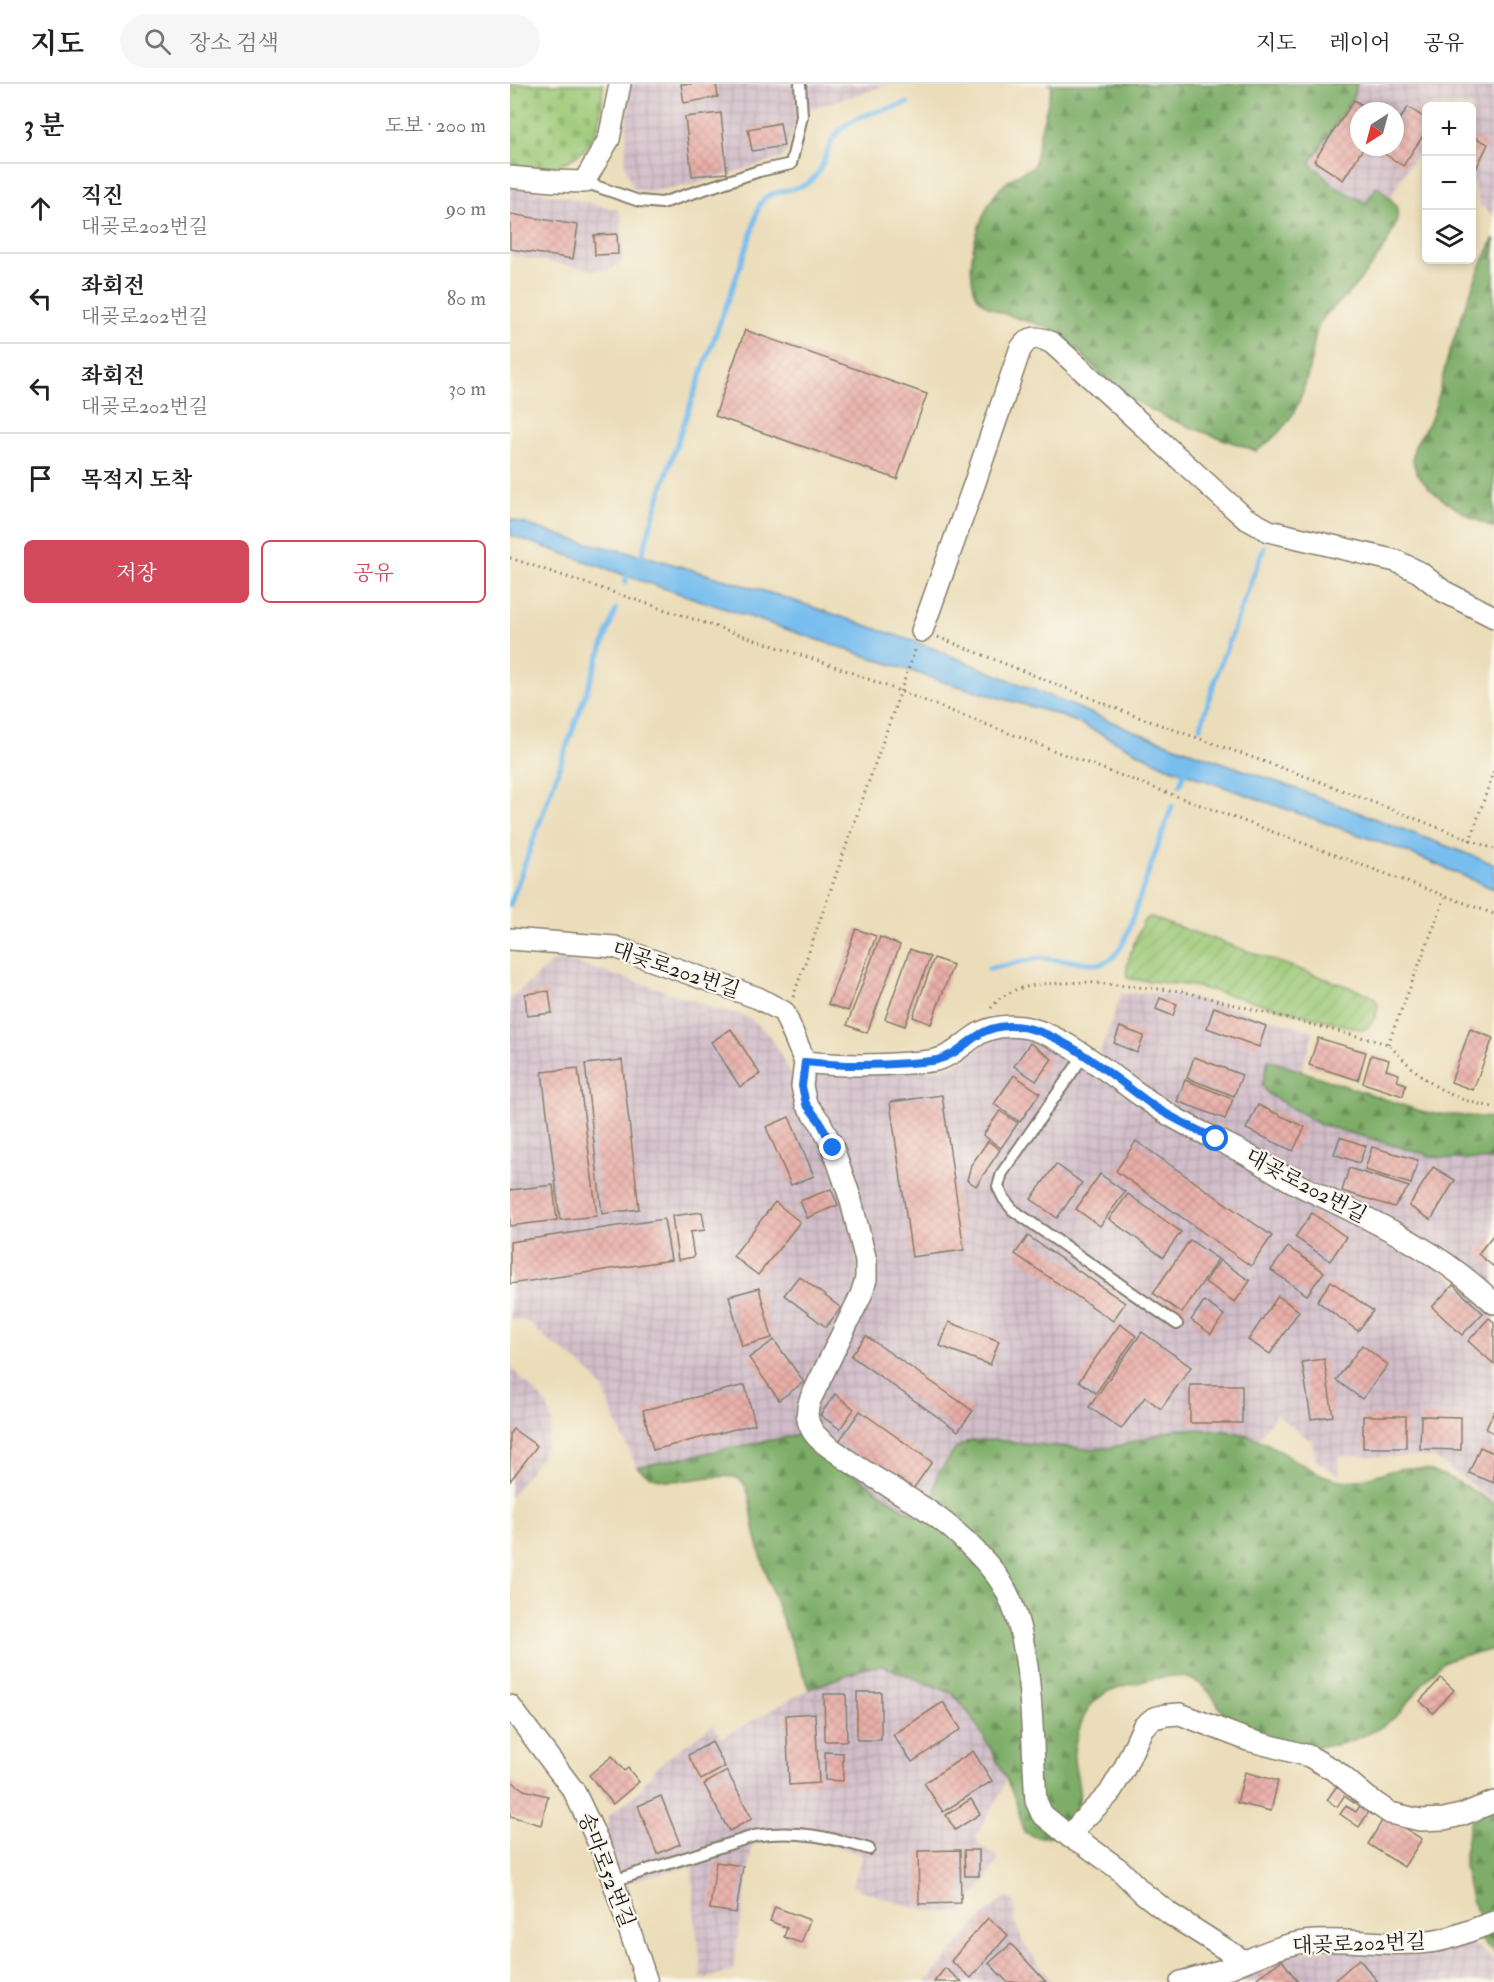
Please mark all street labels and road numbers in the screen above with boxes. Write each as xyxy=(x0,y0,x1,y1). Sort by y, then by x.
street label: 대곶로202번길 xyxy=(608,936,744,1004)
street label: 대곶로202번길 xyxy=(1241,1143,1371,1229)
street label: 송마로52번길 xyxy=(572,1809,640,1931)
street label: 대곶로202번길 xyxy=(1292,1928,1426,1960)

